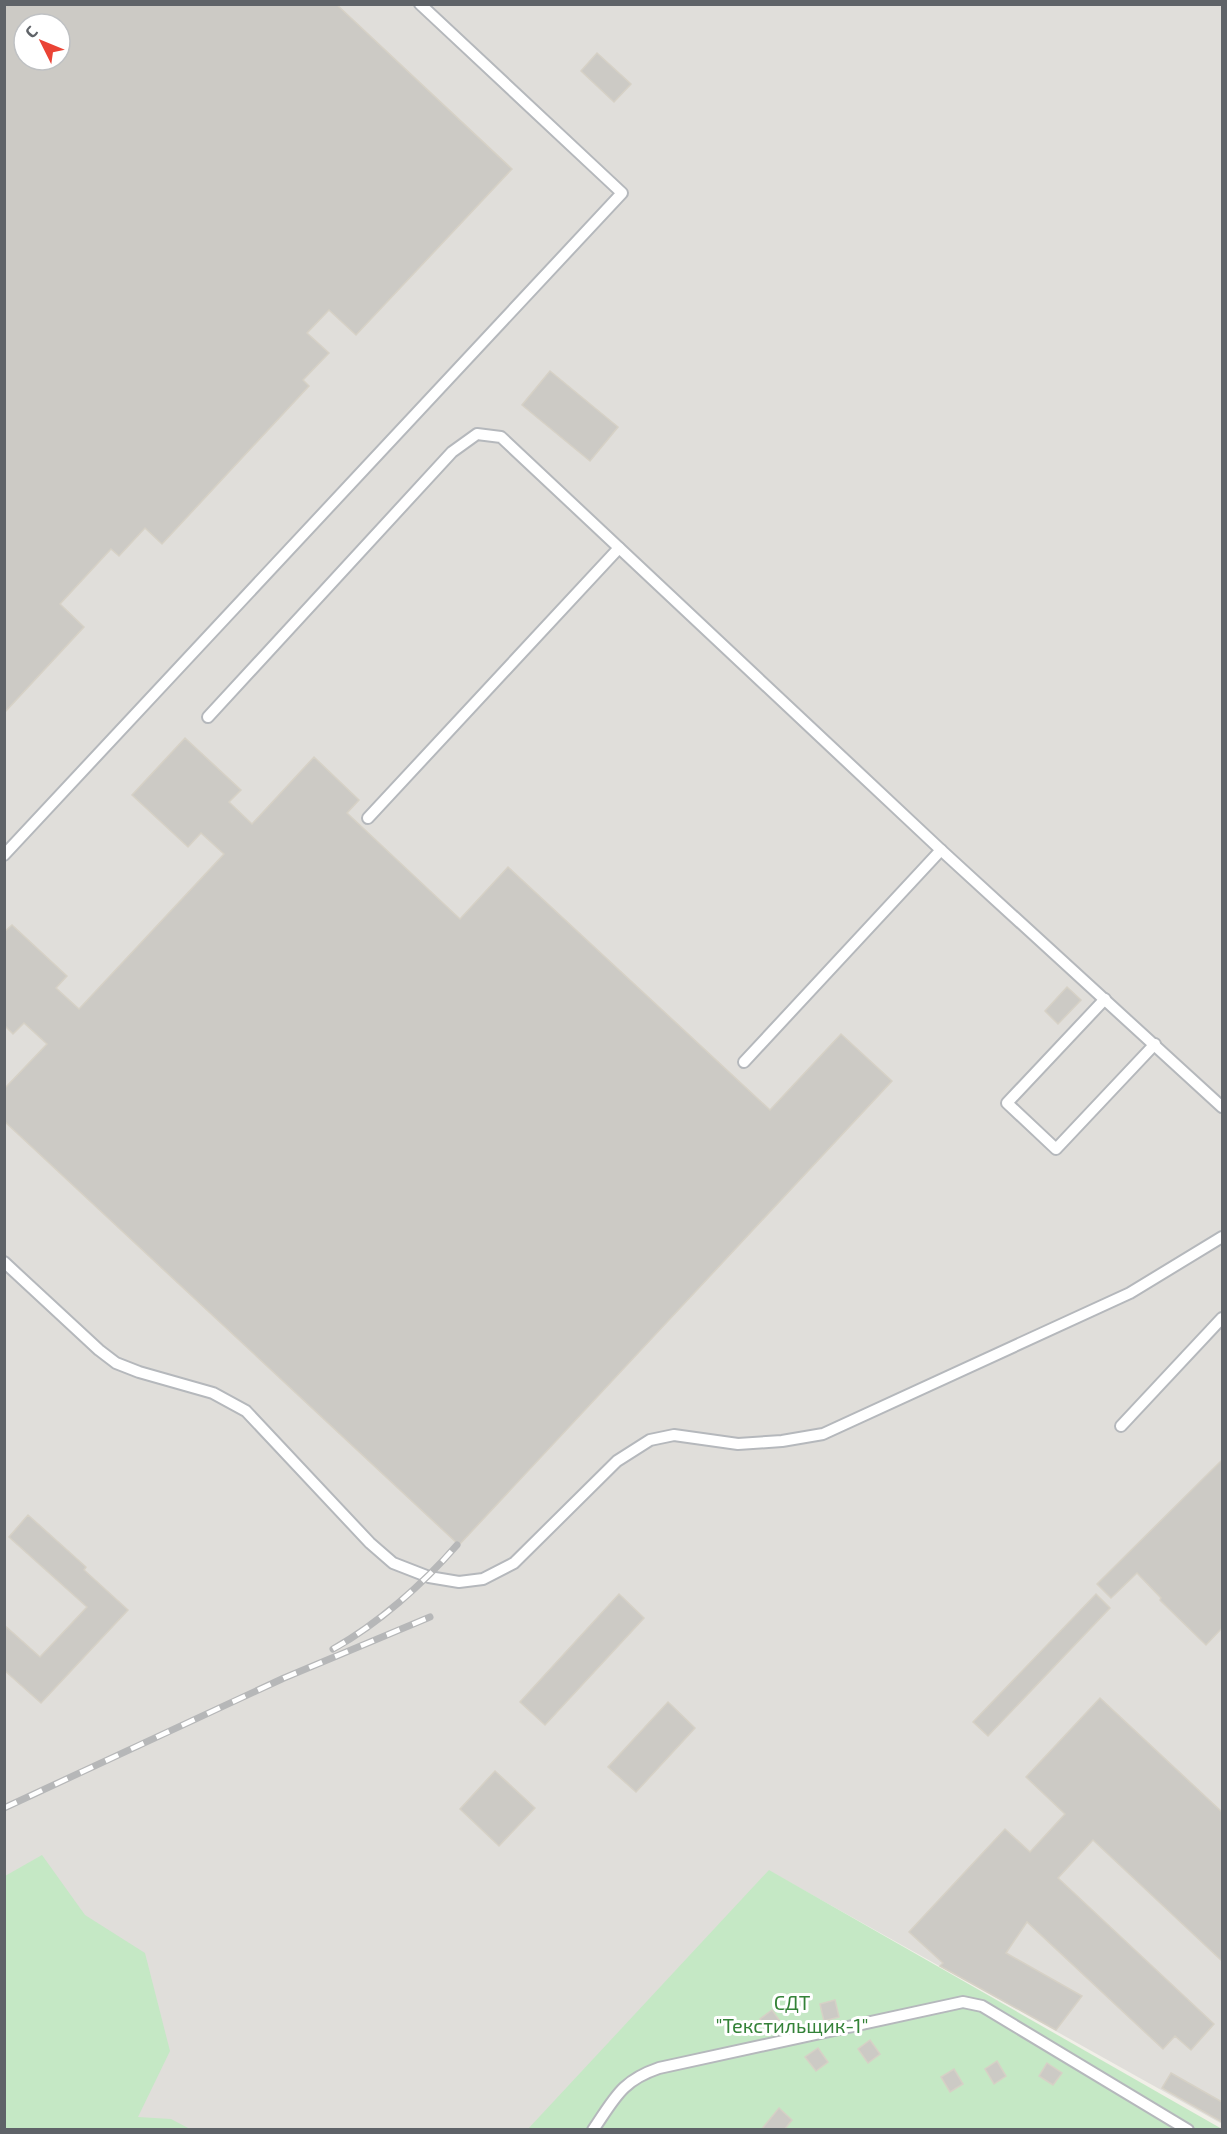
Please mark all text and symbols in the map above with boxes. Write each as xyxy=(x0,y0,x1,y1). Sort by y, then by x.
north arrow xyxy=(12,12,72,72)
text: С xyxy=(21,22,41,41)
park label: СДТ "Текстильщик-1" xyxy=(715,1990,869,2037)

